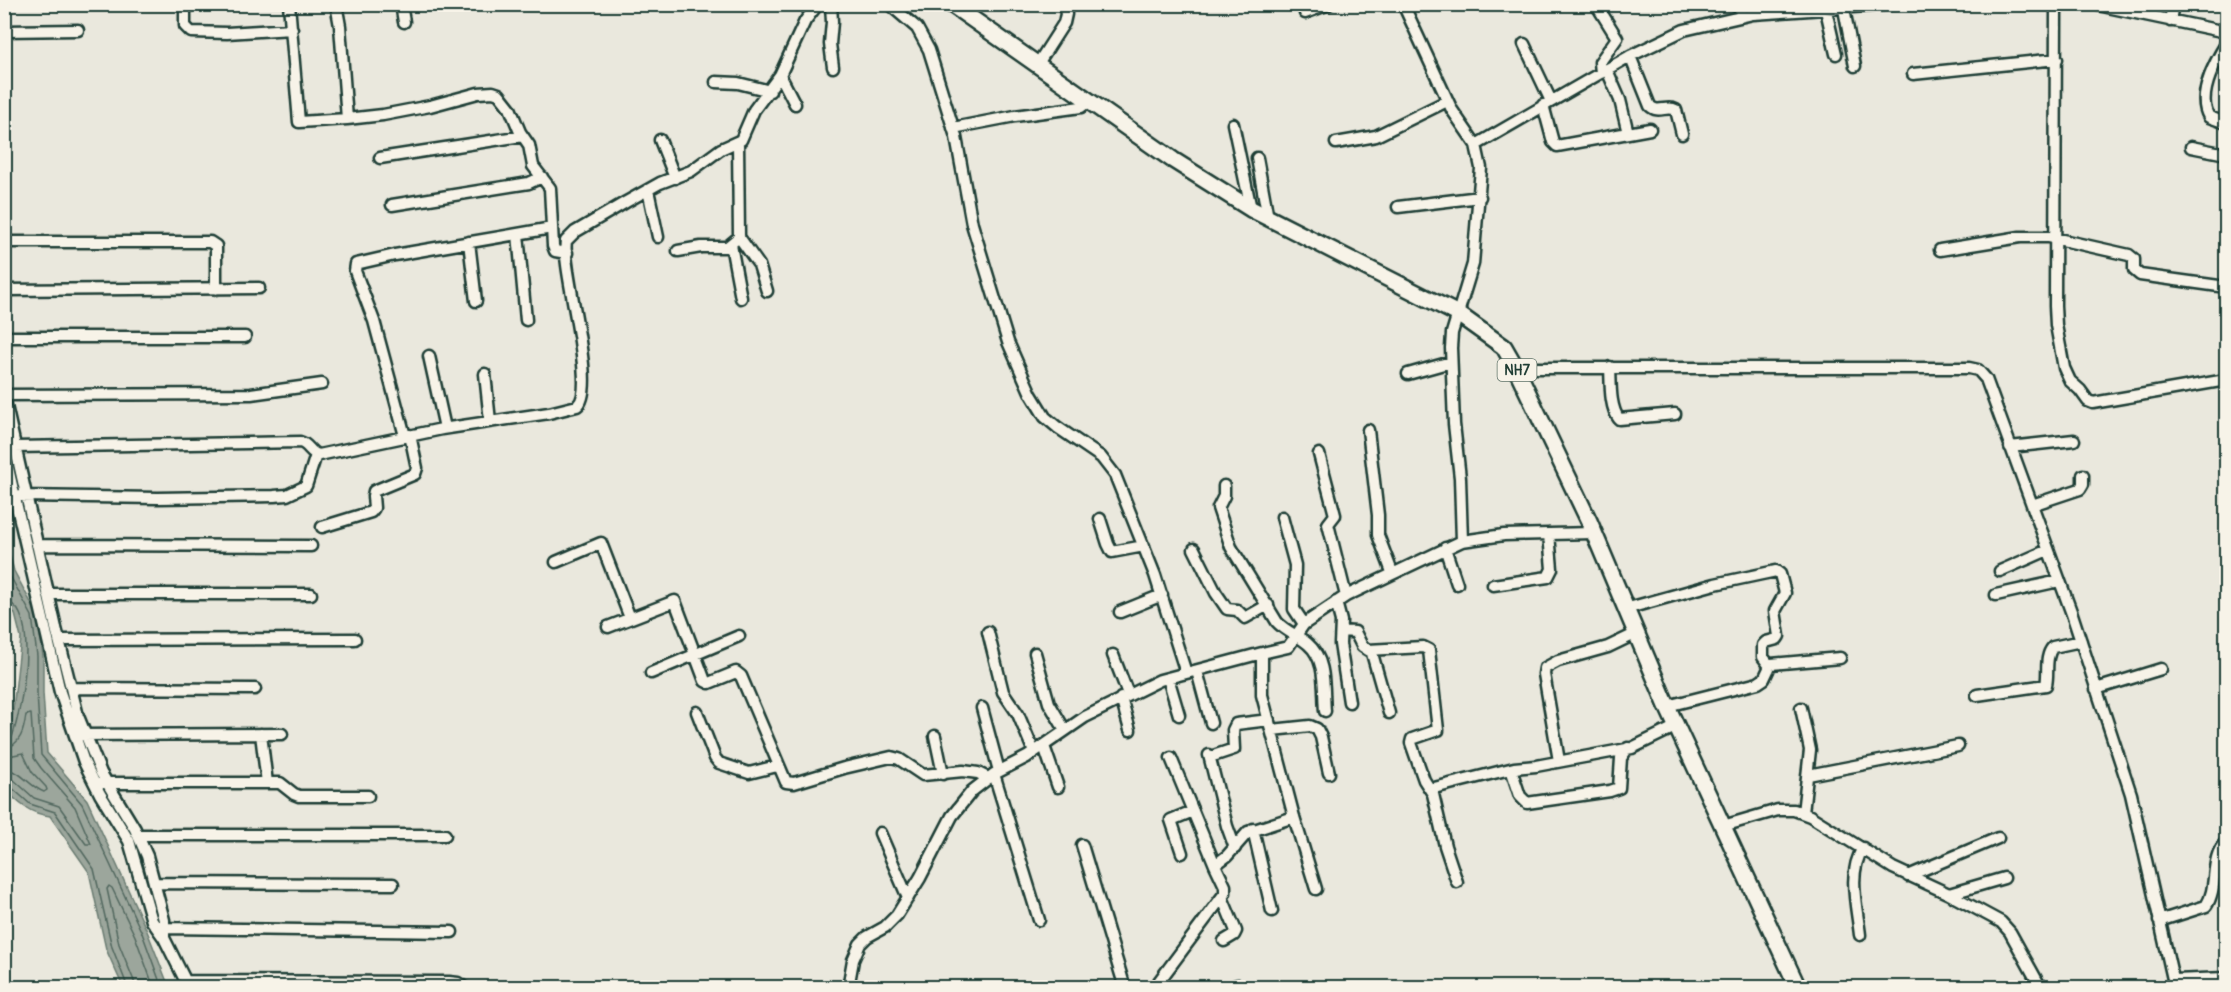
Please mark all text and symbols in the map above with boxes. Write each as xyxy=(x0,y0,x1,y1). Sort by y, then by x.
road number: NH7 xyxy=(1498,359,1537,381)

